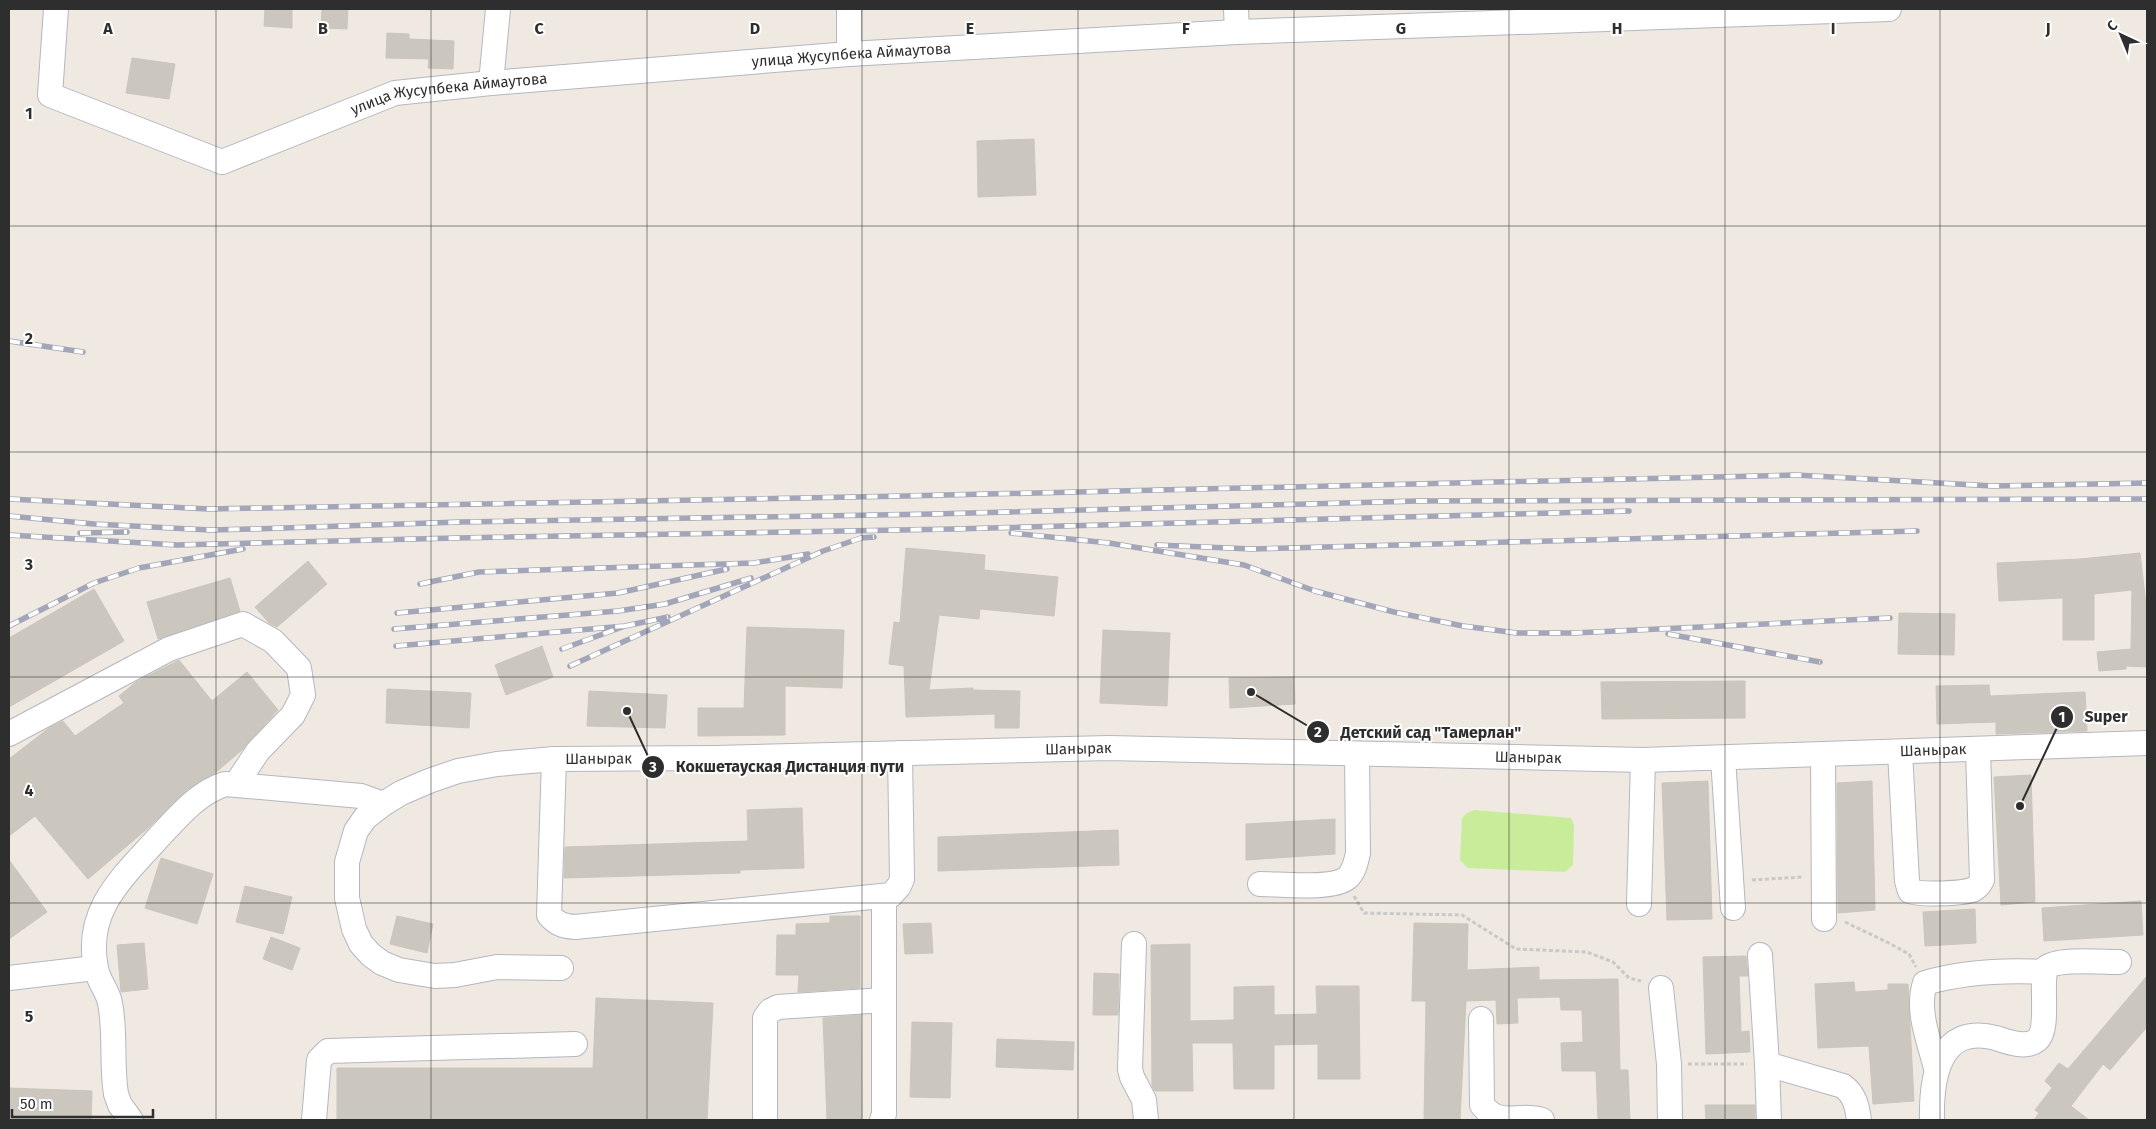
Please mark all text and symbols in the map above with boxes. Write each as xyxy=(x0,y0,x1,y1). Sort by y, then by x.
north arrow xyxy=(2096,10,2146,60)
text: С xyxy=(2104,17,2121,35)
text: A xyxy=(102,19,113,38)
text: B xyxy=(318,19,328,38)
text: C xyxy=(534,19,544,38)
text: D xyxy=(750,19,760,38)
text: E xyxy=(966,19,974,38)
text: F xyxy=(1182,19,1190,38)
text: G xyxy=(1396,19,1406,38)
text: H xyxy=(1612,19,1622,38)
text: I xyxy=(1831,19,1835,38)
text: J xyxy=(2044,19,2051,38)
street label: улица Жусупбека Аймаутова xyxy=(751,39,952,71)
street label: улица Жусупбека Аймаутова xyxy=(348,69,548,119)
text: 1 xyxy=(25,104,33,123)
text: 2 xyxy=(25,329,33,348)
text: 3 xyxy=(24,555,33,574)
callout: Super xyxy=(2050,701,2138,732)
text: Super xyxy=(2084,707,2128,726)
text: 1 xyxy=(2059,708,2065,726)
callout: Детский сад "Тамерлан" xyxy=(1305,717,1531,748)
text: 2 xyxy=(1314,723,1322,741)
text: Детский сад "Тамерлан" xyxy=(1340,723,1521,742)
street label: Шанырак xyxy=(1045,739,1112,759)
street label: Шанырак xyxy=(1899,740,1967,760)
street label: Шанырак xyxy=(1495,748,1562,767)
street label: Шанырак xyxy=(565,750,632,768)
callout: Кокшетауская Дистанция пути xyxy=(641,751,914,782)
text: Кокшетауская Дистанция пути xyxy=(676,757,904,776)
text: 3 xyxy=(648,758,657,776)
text: 4 xyxy=(24,781,34,800)
text: 5 xyxy=(25,1007,34,1026)
scale bar xyxy=(12,1086,154,1118)
text: 50 m xyxy=(20,1095,53,1113)

